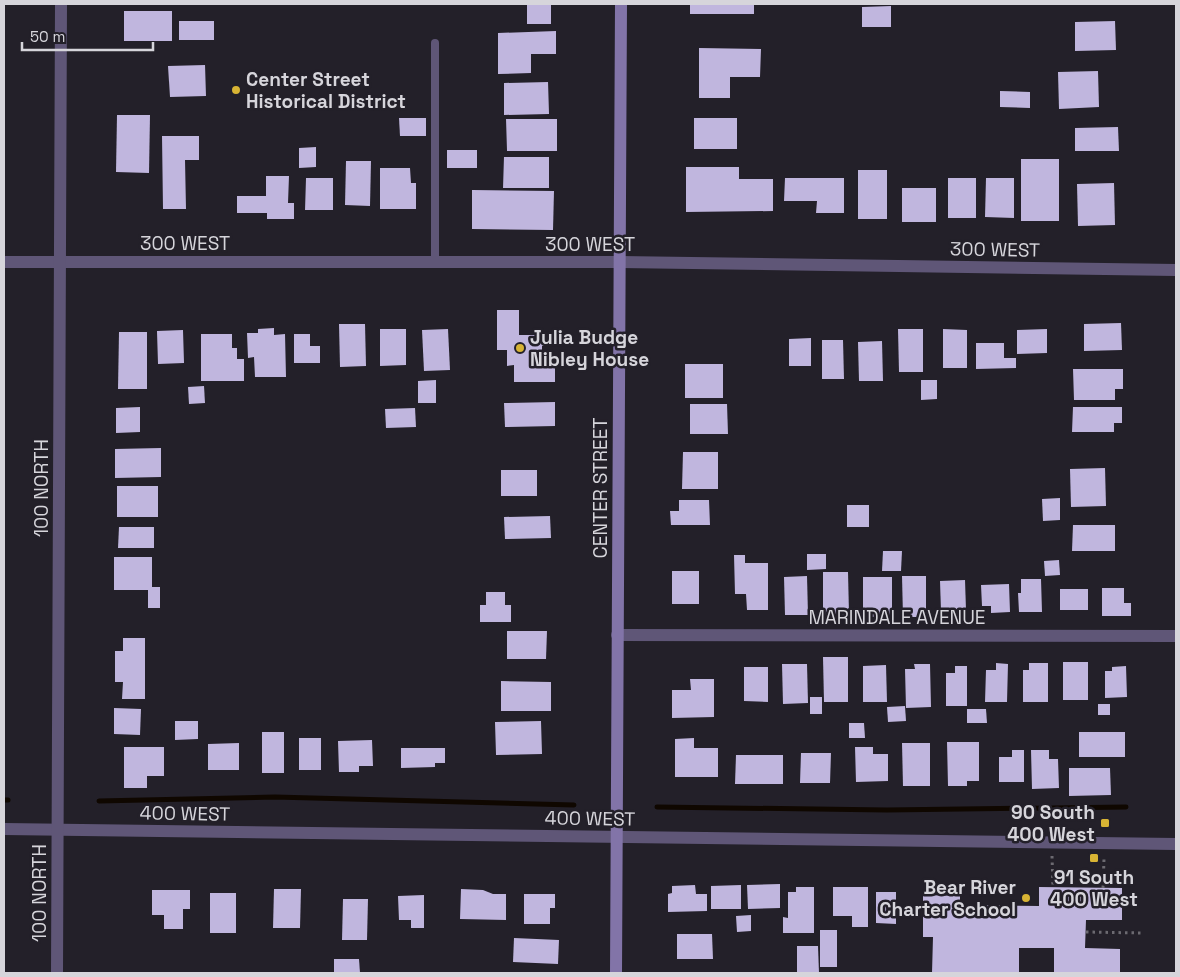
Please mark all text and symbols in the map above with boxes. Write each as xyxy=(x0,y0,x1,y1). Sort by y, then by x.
scale bar xyxy=(22,20,154,52)
text: 50 m xyxy=(30,27,65,46)
place label: Center Street Historical District xyxy=(246,67,406,114)
marker: Center Street Historical District xyxy=(230,84,242,96)
street label: 300 WEST xyxy=(140,231,230,256)
street label: 300 WEST xyxy=(545,232,635,257)
street label: 300 WEST xyxy=(950,236,1040,263)
place label: Julia Budge Nibley House xyxy=(530,325,649,372)
marker: Julia Budge Nibley House xyxy=(514,342,526,354)
street label: CENTER STREET xyxy=(588,417,613,559)
street label: 100 NORTH xyxy=(29,439,54,537)
street label: MARINDALE AVENUE xyxy=(808,605,986,630)
street label: 400 WEST xyxy=(139,800,230,827)
place label: 90 South 400 West xyxy=(1007,800,1095,847)
street label: 400 WEST xyxy=(544,805,635,832)
marker: 90 South 400 West xyxy=(1099,817,1111,829)
street label: 100 NORTH xyxy=(27,844,52,942)
marker: 91 South 400 West xyxy=(1088,852,1100,864)
place label: 91 South 400 West xyxy=(1050,865,1138,912)
place label: Bear River Charter School xyxy=(879,875,1016,922)
marker: Bear River Charter School xyxy=(1020,892,1032,904)

